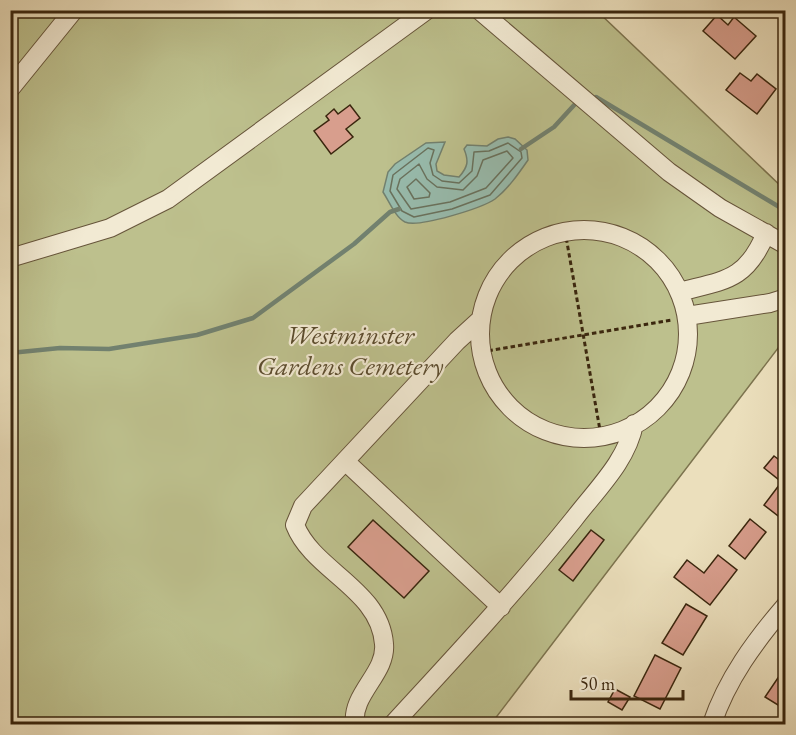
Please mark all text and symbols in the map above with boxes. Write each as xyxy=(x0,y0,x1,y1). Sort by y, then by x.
park label: Westminster Gardens Cemetery xyxy=(257,317,443,383)
scale bar xyxy=(571,663,684,701)
text: 50 m xyxy=(580,672,615,695)

